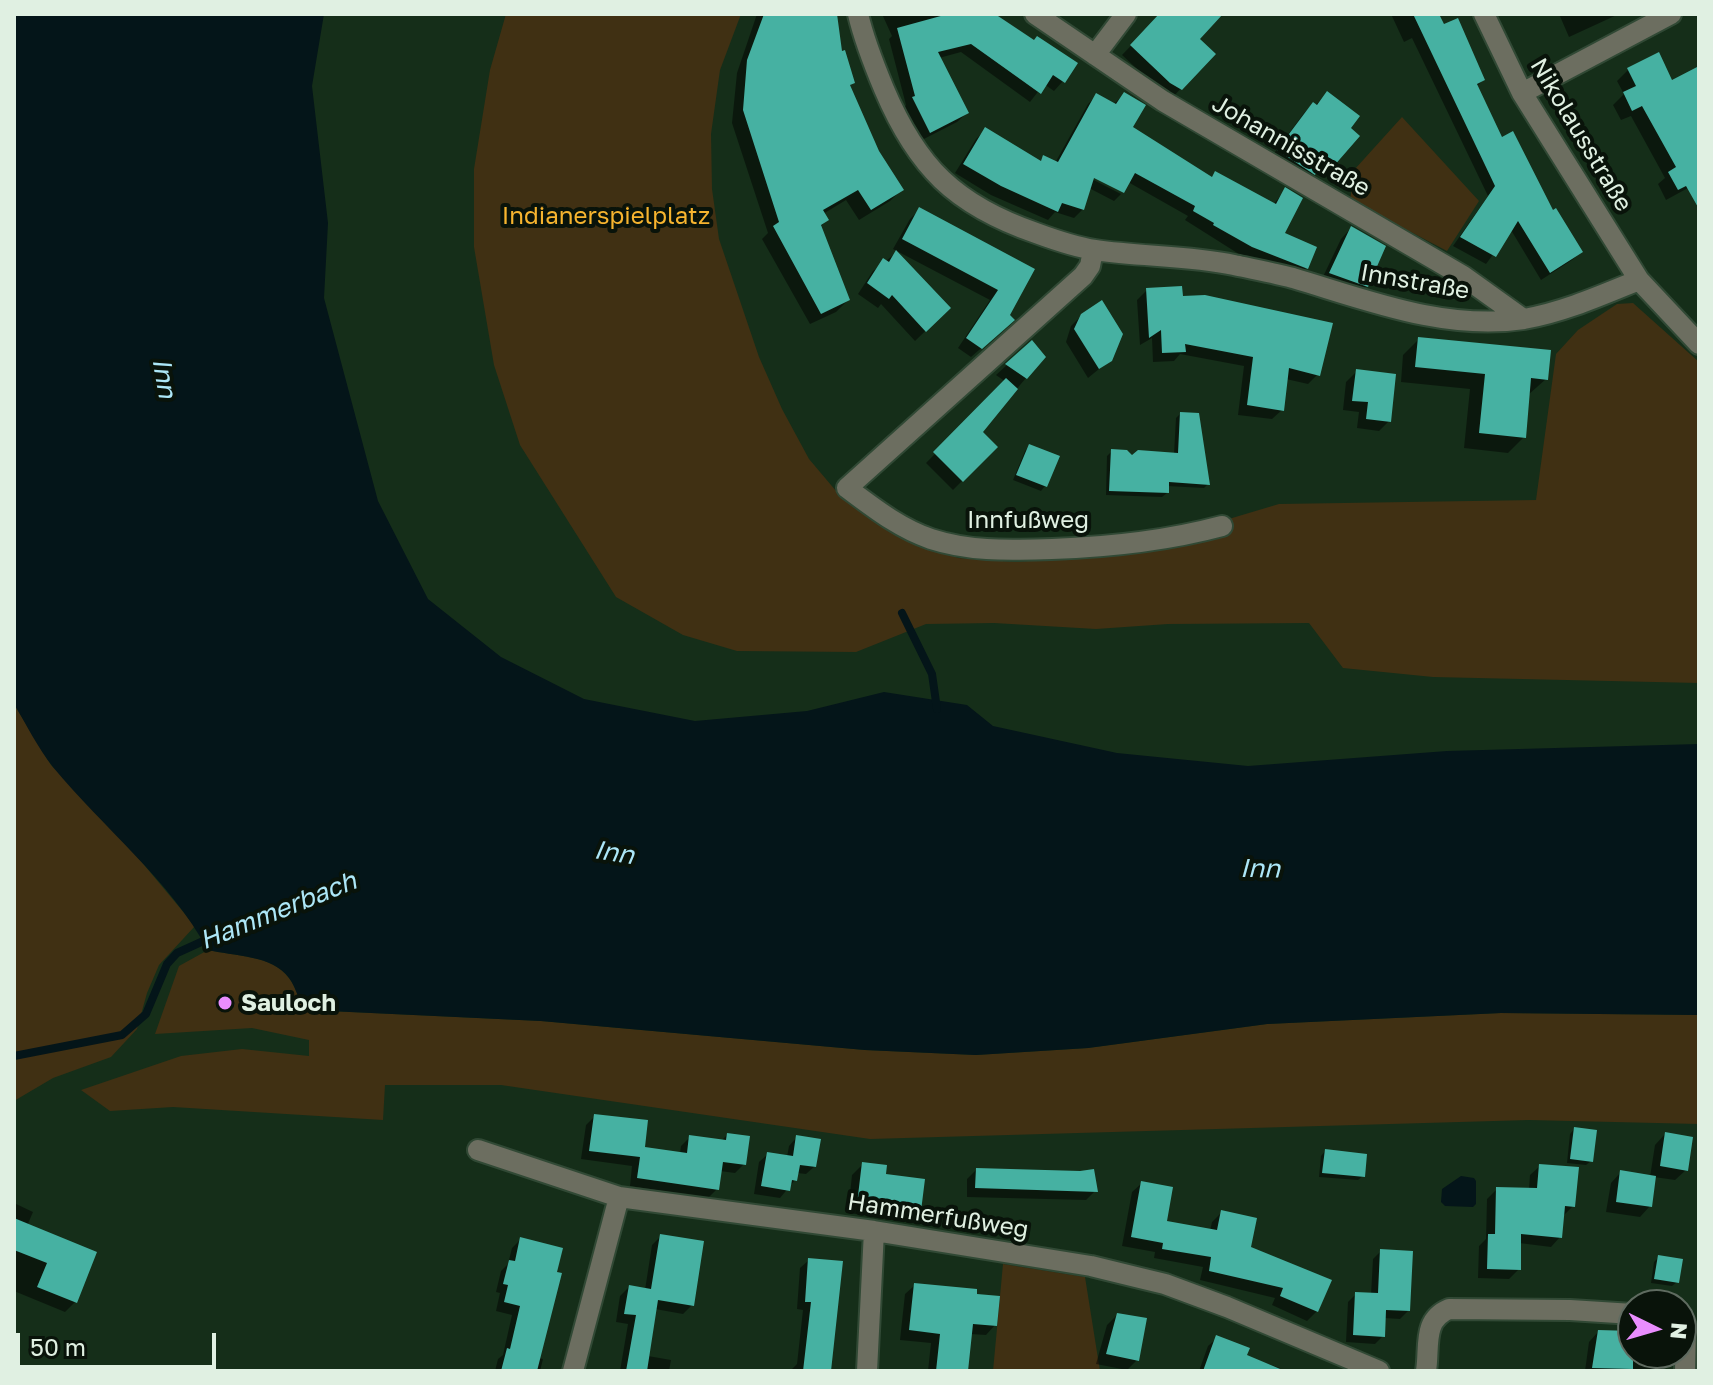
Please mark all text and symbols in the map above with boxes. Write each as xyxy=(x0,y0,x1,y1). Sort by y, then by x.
street label: Nikolausstraße xyxy=(1524,53,1638,217)
street label: Johannisstraße xyxy=(1207,89,1375,203)
park label: Indianerspielplatz xyxy=(502,202,710,230)
street label: Innstraße xyxy=(1358,258,1472,306)
water label: Inn xyxy=(145,356,183,400)
street label: Innfußweg xyxy=(967,506,1089,534)
water label: Inn xyxy=(592,834,636,872)
water label: Inn xyxy=(1240,853,1280,885)
water label: Hammerbach xyxy=(195,865,361,957)
place label: Sauloch xyxy=(241,989,336,1017)
marker: Sauloch xyxy=(216,994,234,1012)
street label: Hammerfußweg xyxy=(845,1187,1031,1245)
north arrow xyxy=(1617,1289,1697,1369)
scale bar xyxy=(20,1317,220,1367)
text: N xyxy=(1665,1321,1694,1340)
text: 50 m xyxy=(30,1332,86,1361)

